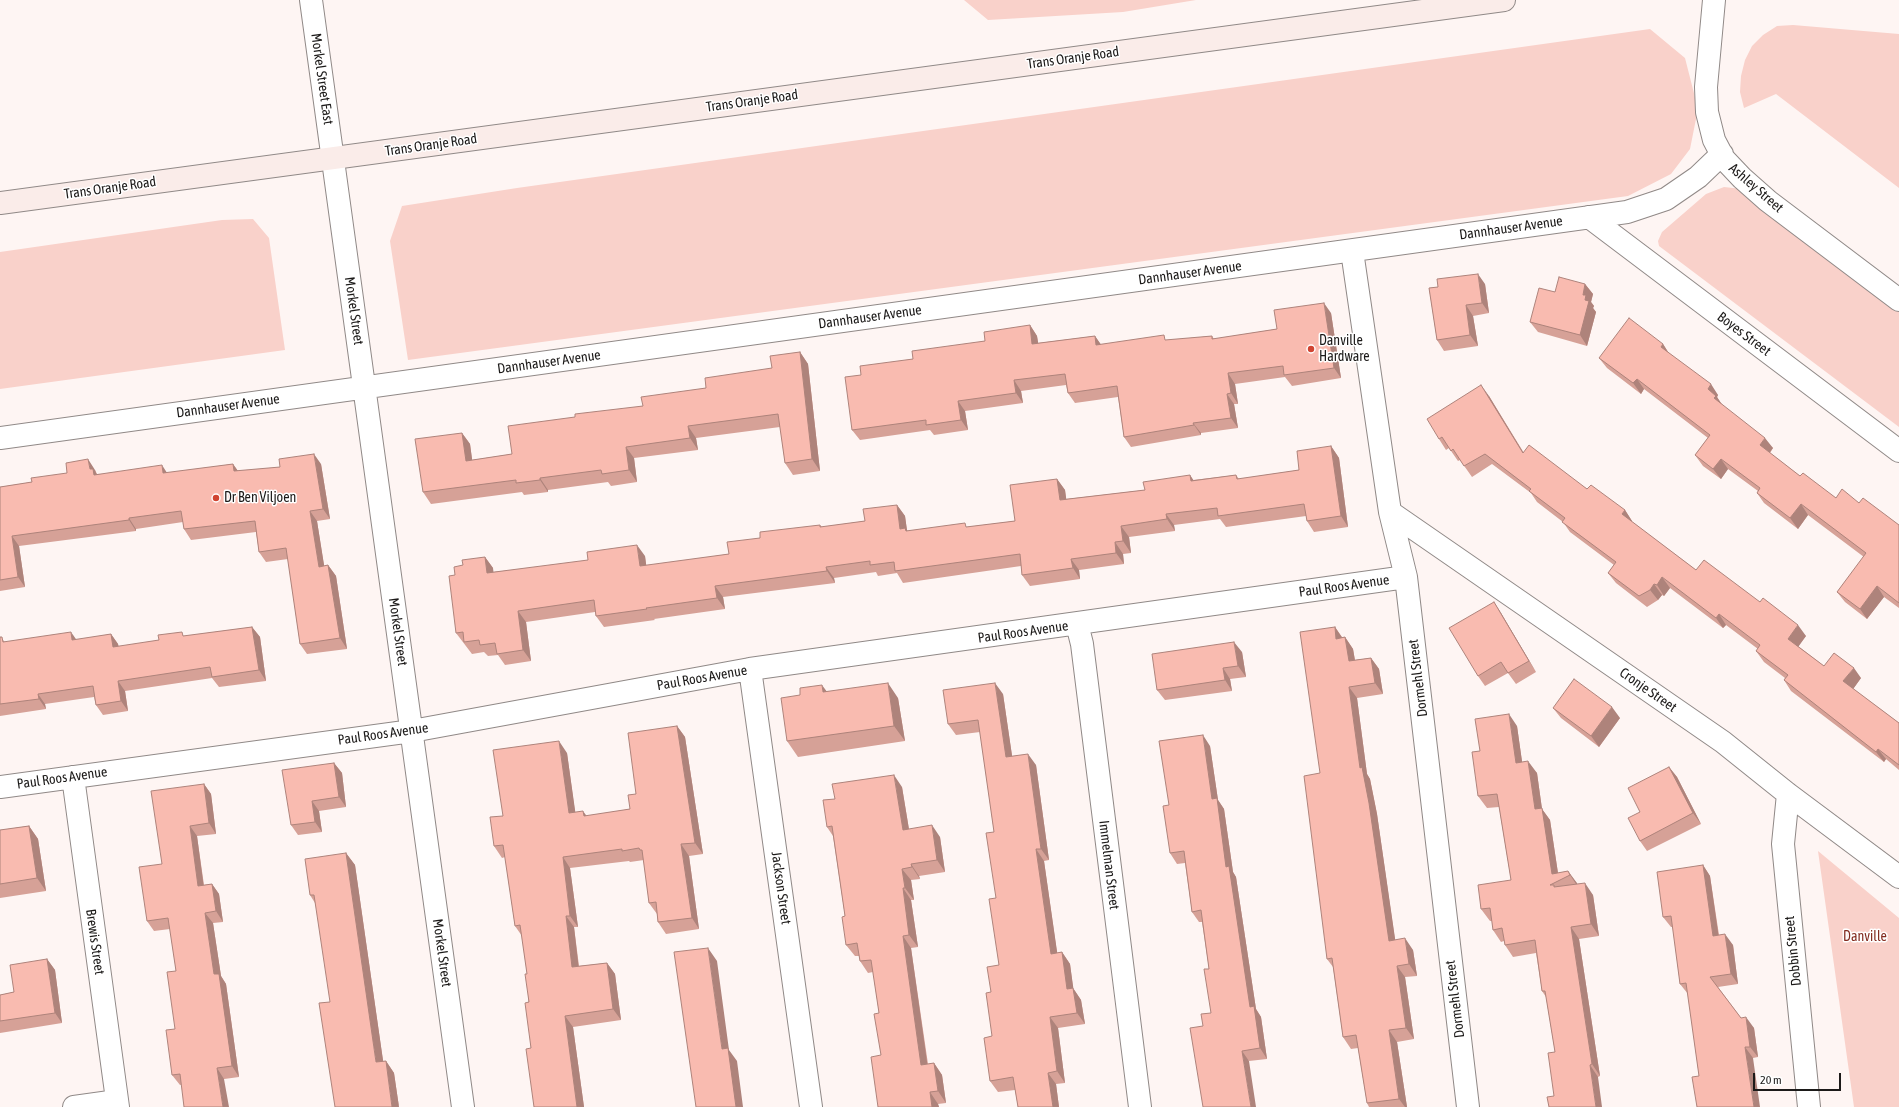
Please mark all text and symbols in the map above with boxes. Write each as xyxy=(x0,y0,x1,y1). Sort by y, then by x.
street label: Morkel Street East xyxy=(307,32,337,126)
street label: Trans Oranje Road xyxy=(1026,43,1120,73)
street label: Trans Oranje Road xyxy=(705,86,799,116)
street label: Trans Oranje Road xyxy=(384,130,478,160)
street label: Ashley Street xyxy=(1725,160,1787,216)
street label: Trans Oranje Road xyxy=(63,173,157,203)
street label: Dannhauser Avenue xyxy=(1458,212,1564,244)
street label: Dannhauser Avenue xyxy=(1137,257,1243,289)
street label: Morkel Street xyxy=(341,276,367,346)
street label: Dannhauser Avenue xyxy=(817,301,923,333)
street label: Boyes Street xyxy=(1714,308,1774,360)
place label: Danville Hardware xyxy=(1319,333,1370,366)
marker: Danville Hardware xyxy=(1306,344,1316,354)
street label: Dannhauser Avenue xyxy=(496,346,602,378)
street label: Dannhauser Avenue xyxy=(175,390,281,422)
place label: Dr Ben Viljoen xyxy=(224,490,296,506)
marker: Dr Ben Viljoen xyxy=(211,493,221,503)
street label: Paul Roos Avenue xyxy=(1298,571,1390,601)
street label: Morkel Street xyxy=(385,597,411,667)
street label: Paul Roos Avenue xyxy=(977,617,1069,647)
street label: Dormehl Street xyxy=(1405,638,1431,718)
street label: Paul Roos Avenue xyxy=(656,662,748,694)
street label: Cronje Street xyxy=(1616,664,1680,716)
street label: Paul Roos Avenue xyxy=(337,719,429,749)
street label: Paul Roos Avenue xyxy=(16,763,108,793)
street label: Immelman Street xyxy=(1095,819,1123,911)
street label: Jackson Street xyxy=(768,851,794,925)
street label: Brewis Street xyxy=(82,908,108,976)
street label: Dobbin Street xyxy=(1781,915,1805,987)
street label: Morkel Street xyxy=(429,918,455,988)
park label: Danville xyxy=(1843,929,1887,945)
street label: Dormehl Street xyxy=(1442,959,1468,1039)
scale bar xyxy=(1755,1065,1843,1091)
text: 20 m xyxy=(1760,1073,1782,1087)

